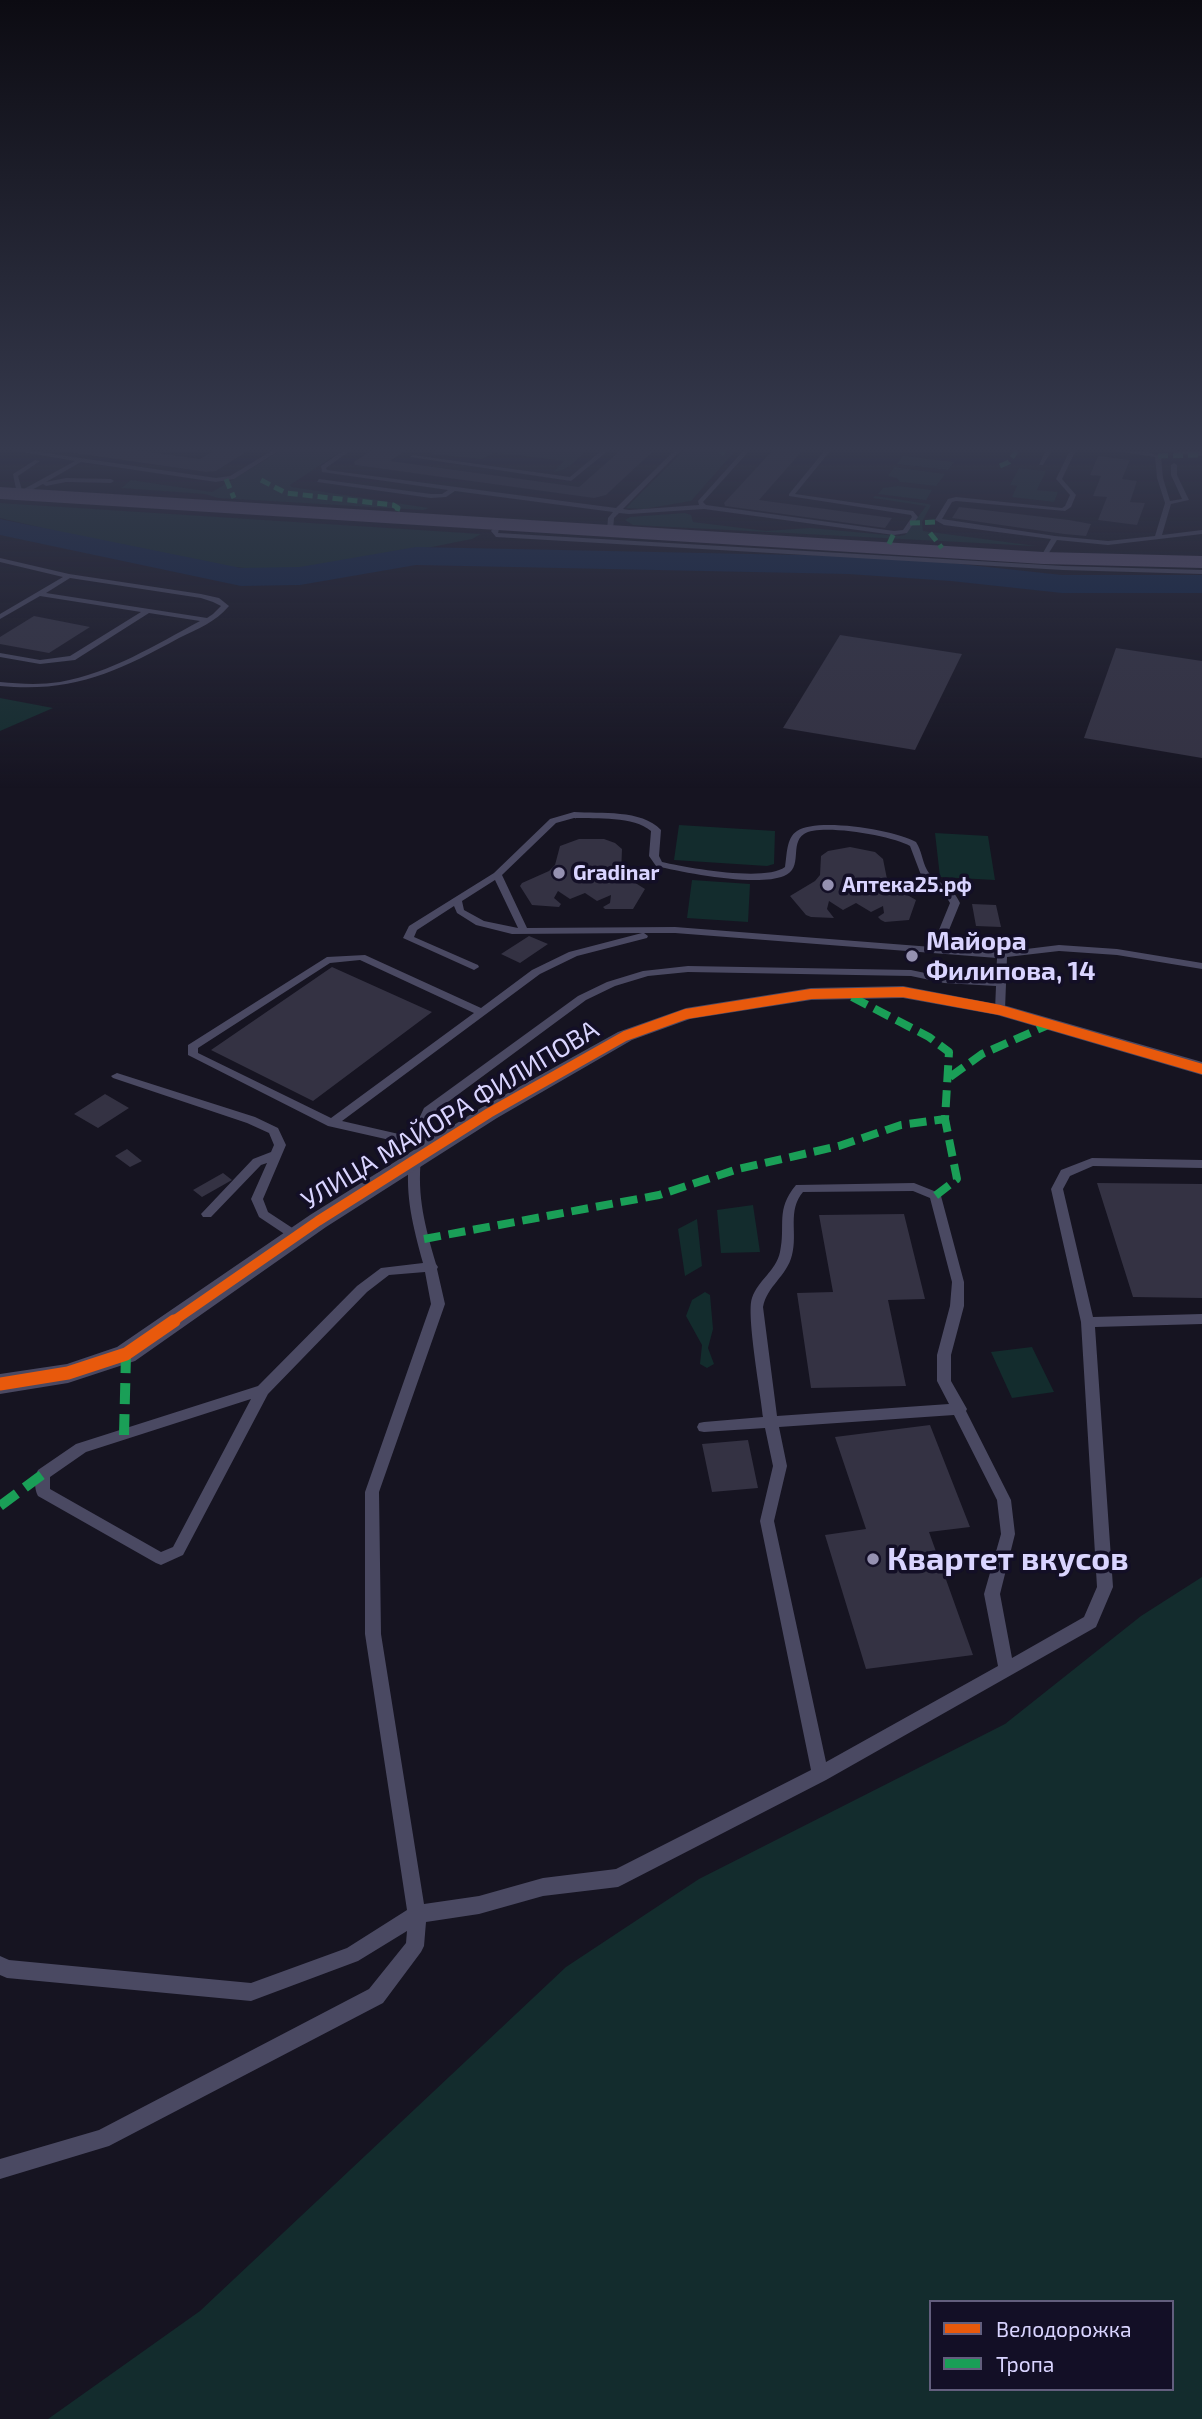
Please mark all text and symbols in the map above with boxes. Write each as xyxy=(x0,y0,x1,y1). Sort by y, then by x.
place label: Gradinar xyxy=(573,860,659,886)
marker: Gradinar xyxy=(551,865,567,881)
place label: Аптека25.рф xyxy=(842,872,972,898)
marker: Аптека25.рф xyxy=(820,877,836,893)
place label: Майора Филипова, 14 xyxy=(926,925,1096,986)
marker: Майора Филипова, 14 xyxy=(904,948,920,964)
street label: УЛИЦА МАЙОРА ФИЛИПОВА xyxy=(296,1014,604,1216)
place label: Квартет вкусов xyxy=(887,1540,1129,1578)
marker: Квартет вкусов xyxy=(865,1551,881,1567)
legend xyxy=(929,2300,1174,2391)
text: Велодорожка xyxy=(996,2316,1132,2341)
text: Тропа xyxy=(996,2351,1054,2376)

